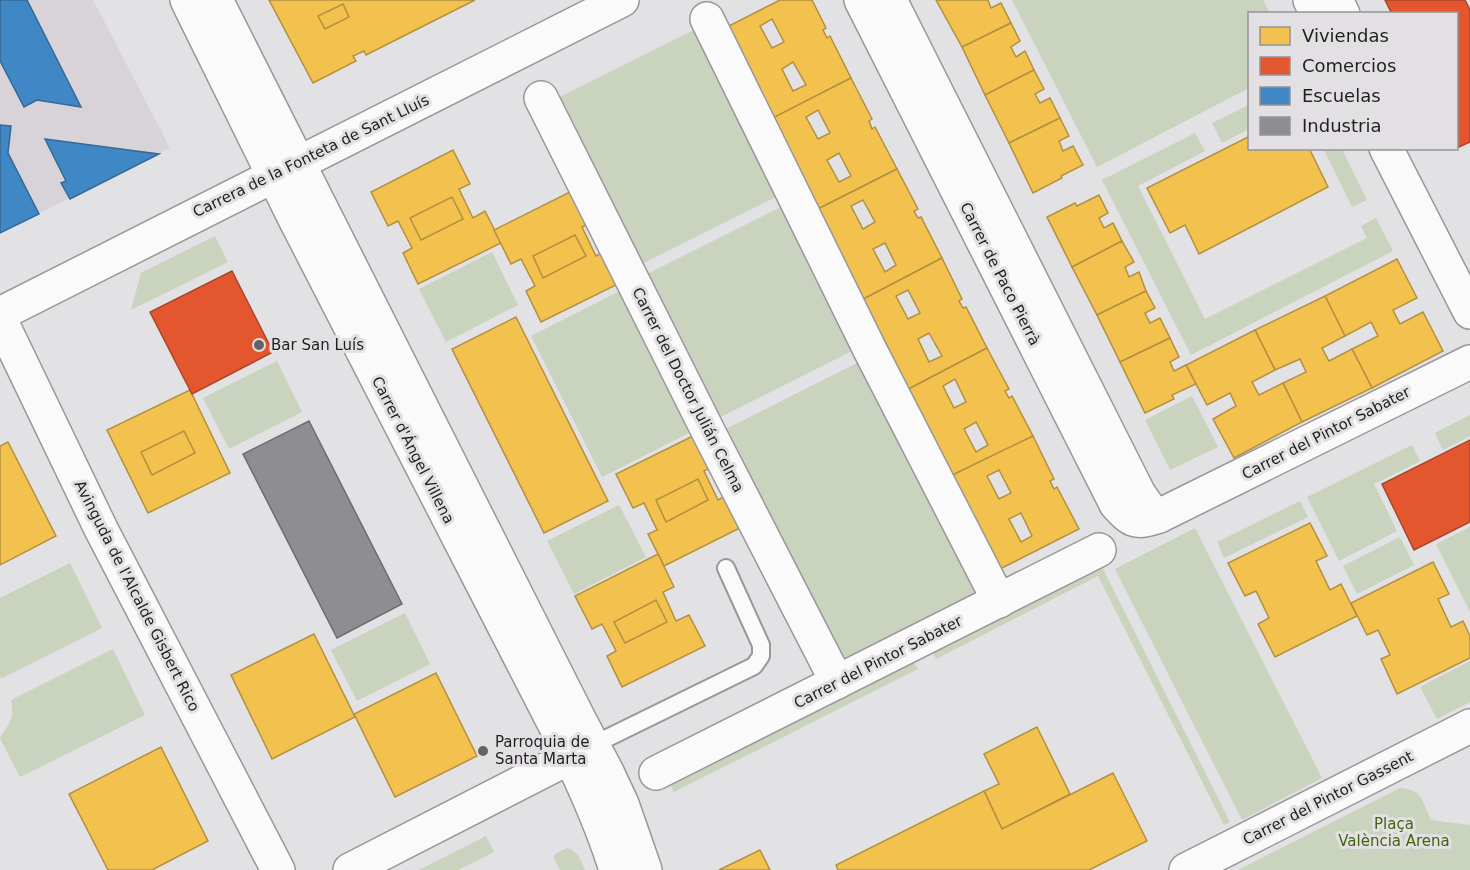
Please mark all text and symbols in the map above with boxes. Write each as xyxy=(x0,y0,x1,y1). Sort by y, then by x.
legend xyxy=(1248,12,1458,150)
text: Viviendas xyxy=(1302,25,1389,46)
text: Comercios xyxy=(1302,55,1396,76)
text: Escuelas xyxy=(1302,85,1381,106)
street label: Carrera de la Fonteta de Sant Lluís xyxy=(190,91,432,221)
text: Industria xyxy=(1302,115,1381,136)
street label: Carrer de Paco Pierrà xyxy=(956,199,1044,349)
street label: Carrer del Doctor Julián Celma xyxy=(628,284,748,496)
place label: Bar San Luís xyxy=(271,336,364,354)
marker: Bar San Luís xyxy=(252,338,266,352)
street label: Carrer d'Ángel Villena xyxy=(368,373,459,527)
street label: Carrer del Pintor Sabater xyxy=(1239,382,1414,483)
street label: Avinguda de l'Alcalde Gisbert Rico xyxy=(71,477,203,715)
street label: Carrer del Pintor Sabater xyxy=(791,611,966,712)
place label: Parroquia de Santa Marta xyxy=(495,733,589,768)
marker: Parroquia de Santa Marta xyxy=(476,744,490,758)
street label: Carrer del Pintor Gassent xyxy=(1240,747,1416,849)
park label: Plaça València Arena xyxy=(1338,815,1450,850)

